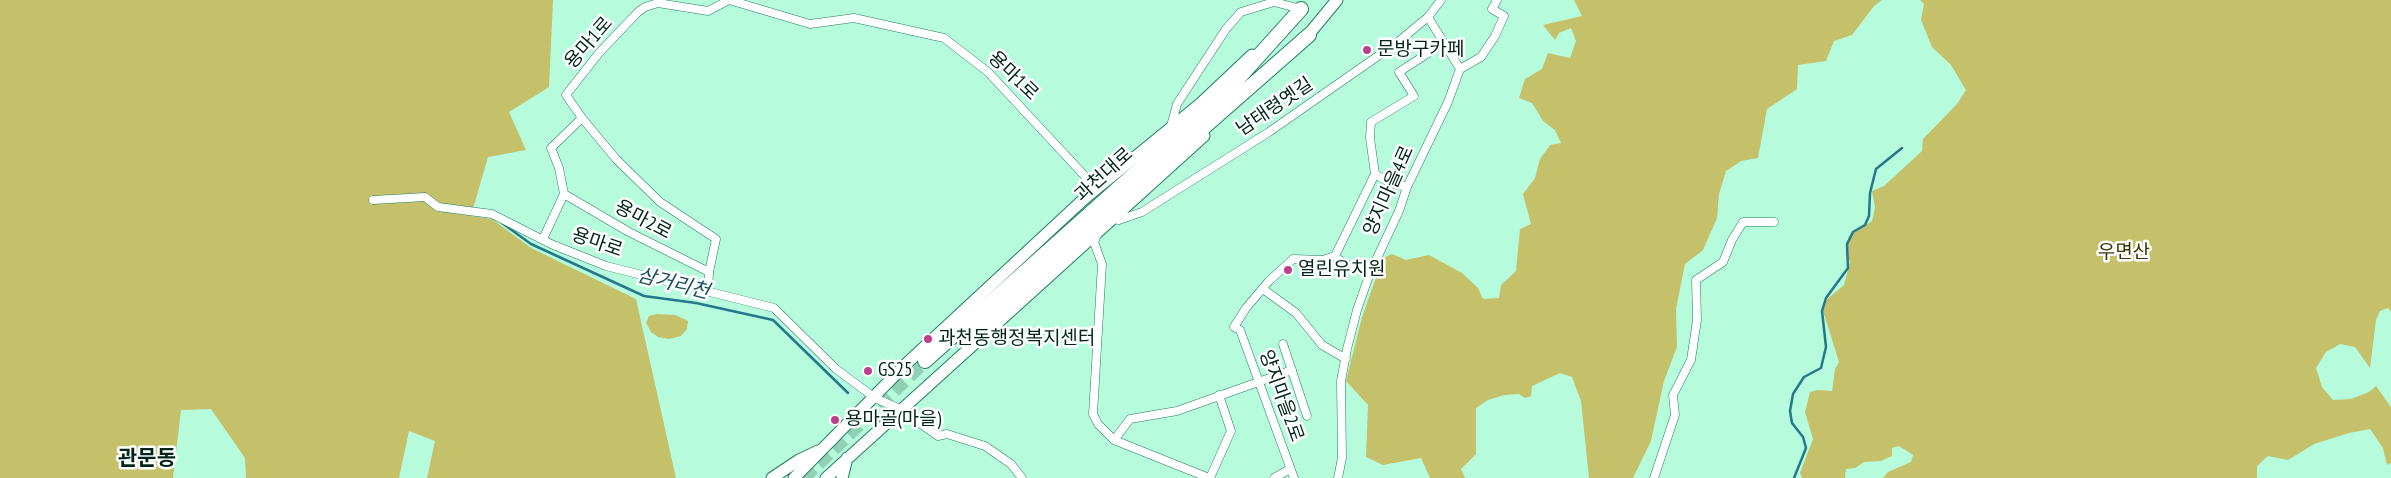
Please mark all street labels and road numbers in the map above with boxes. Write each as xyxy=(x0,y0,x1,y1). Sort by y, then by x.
street label: 용마1로 xyxy=(560,13,618,73)
street label: 용마1로 xyxy=(983,47,1043,105)
street label: 남태령옛길 xyxy=(1232,73,1318,141)
street label: 과천대로 xyxy=(1070,143,1138,207)
street label: 양지마을4로 xyxy=(1359,143,1419,239)
street label: 용마2로 xyxy=(611,196,675,244)
street label: 용마로 xyxy=(568,224,626,262)
street label: 양지마을2로 xyxy=(1254,347,1308,445)

